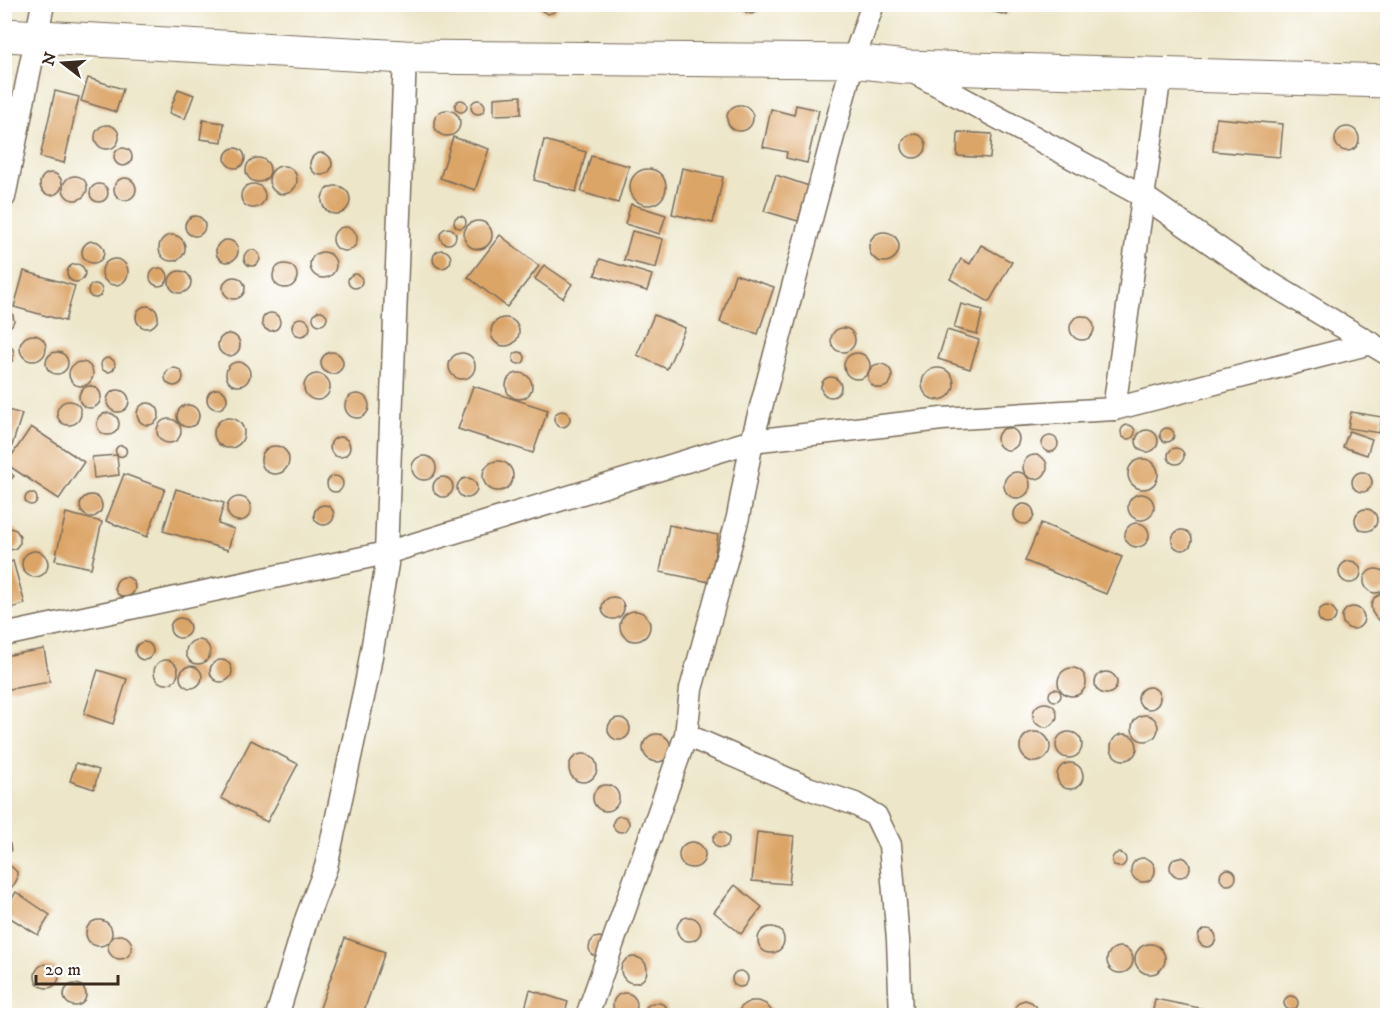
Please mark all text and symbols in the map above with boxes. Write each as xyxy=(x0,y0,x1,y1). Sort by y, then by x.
north arrow xyxy=(33,33,93,93)
text: N xyxy=(38,50,61,68)
scale bar xyxy=(36,948,118,986)
text: 20 m xyxy=(45,959,81,981)

